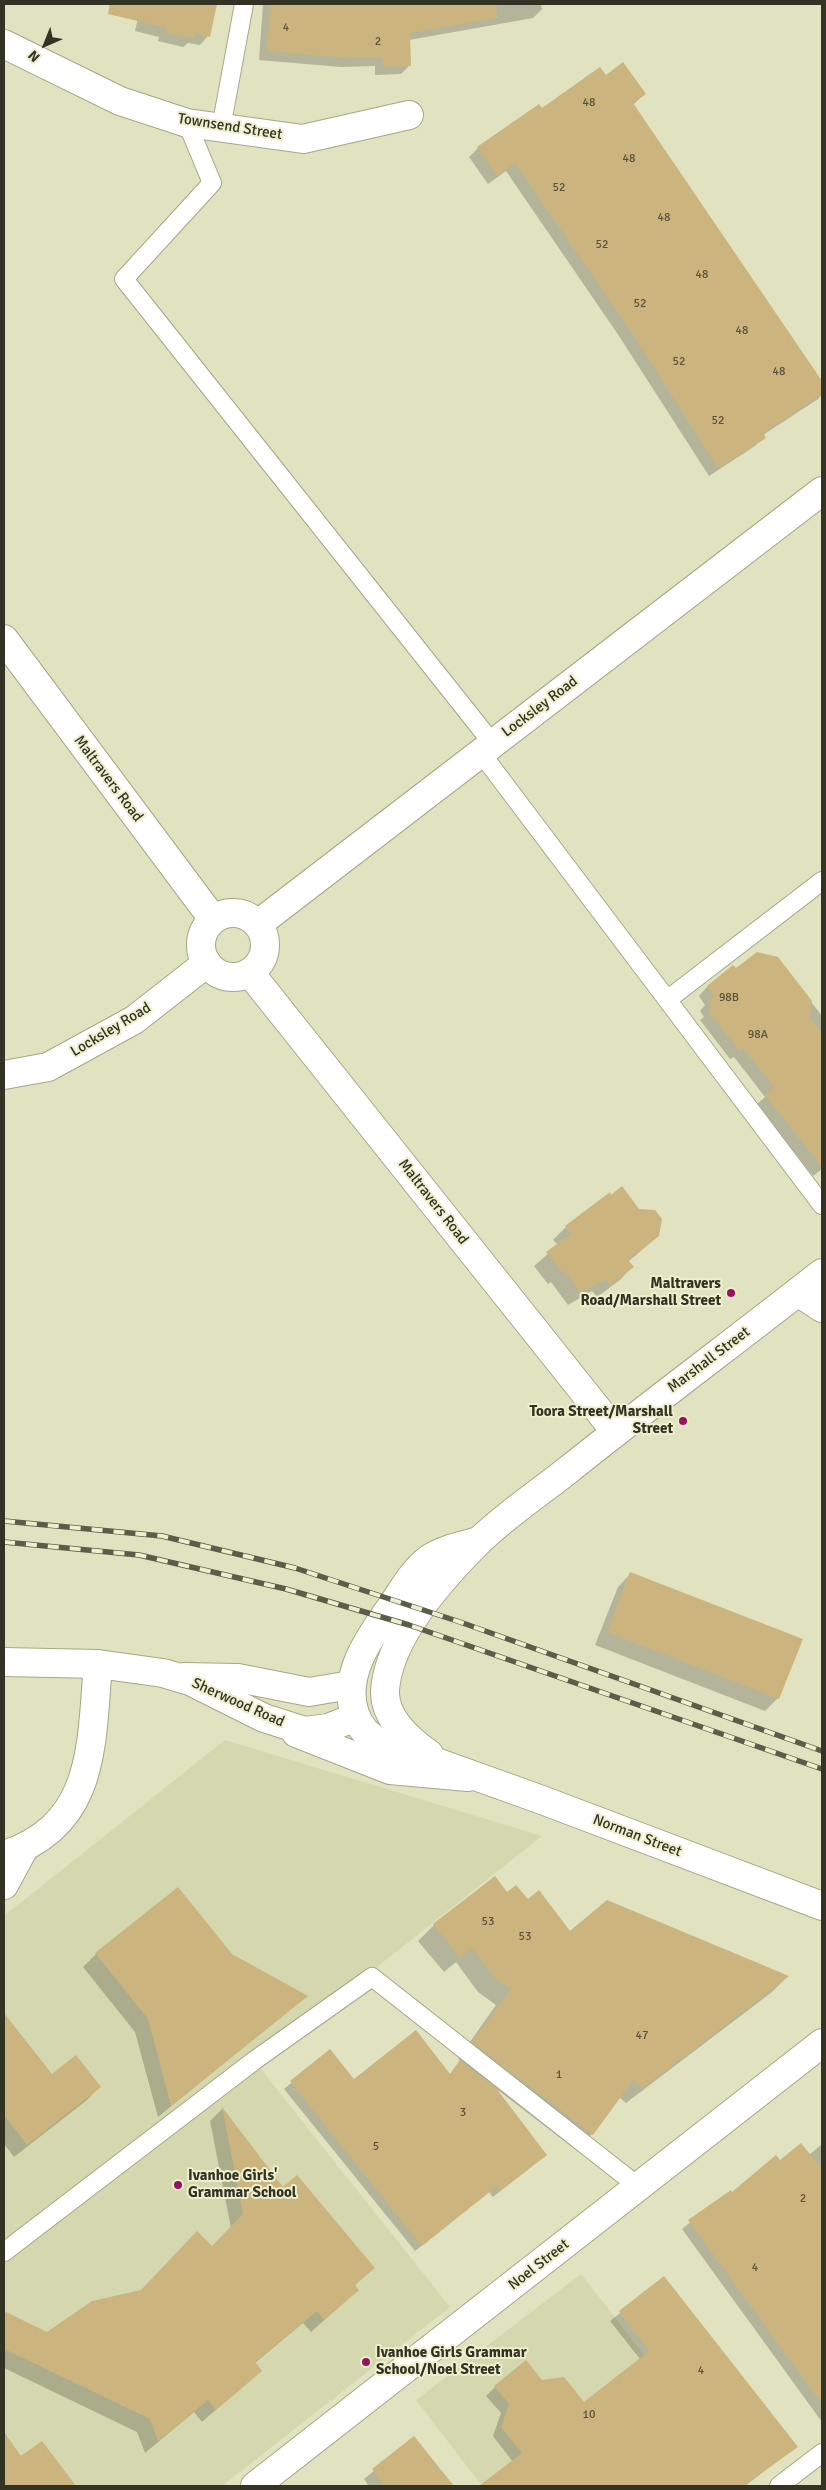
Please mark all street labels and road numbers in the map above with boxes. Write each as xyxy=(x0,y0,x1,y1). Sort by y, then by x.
street label: Townsend Street xyxy=(177,110,283,144)
street label: Locksley Road xyxy=(498,673,582,741)
street label: Maltravers Road xyxy=(70,732,146,826)
street label: Locksley Road xyxy=(68,999,154,1061)
street label: Maltravers Road xyxy=(394,1156,472,1248)
street label: Marshall Street xyxy=(664,1323,754,1397)
street label: Sherwood Road xyxy=(189,1675,287,1731)
street label: Norman Street xyxy=(590,1811,684,1861)
street label: Noel Street xyxy=(505,2236,573,2294)

